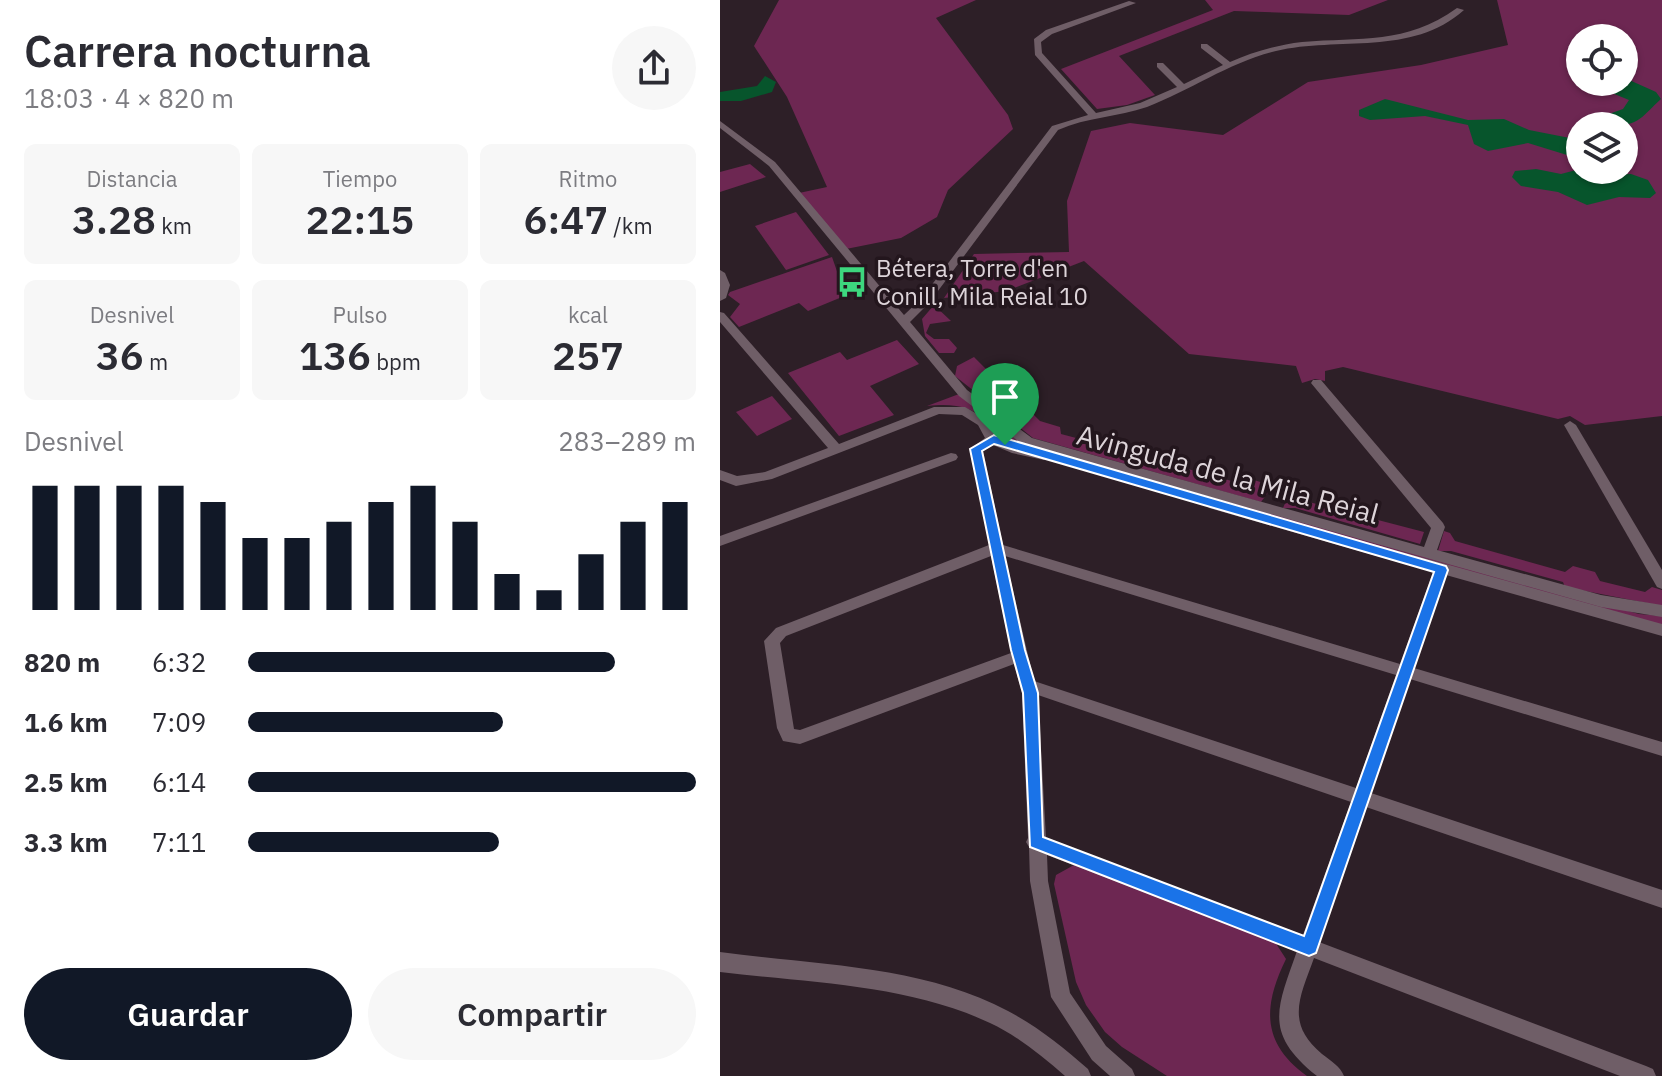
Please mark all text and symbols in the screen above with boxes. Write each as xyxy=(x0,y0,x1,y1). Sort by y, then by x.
text: Carrera nocturna xyxy=(24,22,371,79)
map controls xyxy=(1566,24,1638,184)
button: locate xyxy=(1566,24,1638,96)
button: share xyxy=(612,26,696,110)
text: 18:03 · 4 × 820 m xyxy=(24,81,234,115)
button: layers xyxy=(1566,112,1638,184)
text: Distancia xyxy=(86,164,178,193)
text: Tiempo xyxy=(323,164,397,193)
text: Ritmo xyxy=(559,164,617,193)
text: 3.28 xyxy=(72,193,156,245)
text: 22:15 xyxy=(306,193,414,245)
text: 6:47 xyxy=(523,193,608,245)
text: km xyxy=(156,211,192,240)
text: /km xyxy=(608,211,653,240)
place label: Bétera, Torre d'en Conill, Mila Reial 10 xyxy=(876,252,1088,312)
bus stop icon: Bétera, Torre d'en Conill, Mila Reial 10 xyxy=(835,265,869,299)
text: Desnivel xyxy=(90,300,174,329)
text: Pulso xyxy=(333,300,387,329)
text: kcal xyxy=(568,300,608,329)
text: 36 xyxy=(96,329,144,381)
text: 136 xyxy=(299,329,371,381)
text: 257 xyxy=(552,329,624,381)
text: m xyxy=(144,347,168,376)
text: bpm xyxy=(371,347,421,376)
pin xyxy=(971,363,1039,445)
icon: arrive xyxy=(983,375,1027,419)
street label: Avinguda de la Mila Reial xyxy=(1073,416,1383,532)
text: Desnivel xyxy=(24,424,124,458)
text: 283–289 m xyxy=(558,424,696,458)
text: 820 m xyxy=(24,645,100,679)
text: 6:32 xyxy=(152,645,206,679)
text: 1.6 km xyxy=(24,705,108,739)
text: 7:09 xyxy=(152,705,206,739)
text: 2.5 km xyxy=(24,765,108,799)
text: 6:14 xyxy=(152,765,206,799)
text: 3.3 km xyxy=(24,825,108,859)
text: 7:11 xyxy=(152,825,206,859)
button: Guardar xyxy=(24,968,352,1060)
button: Compartir xyxy=(368,968,696,1060)

